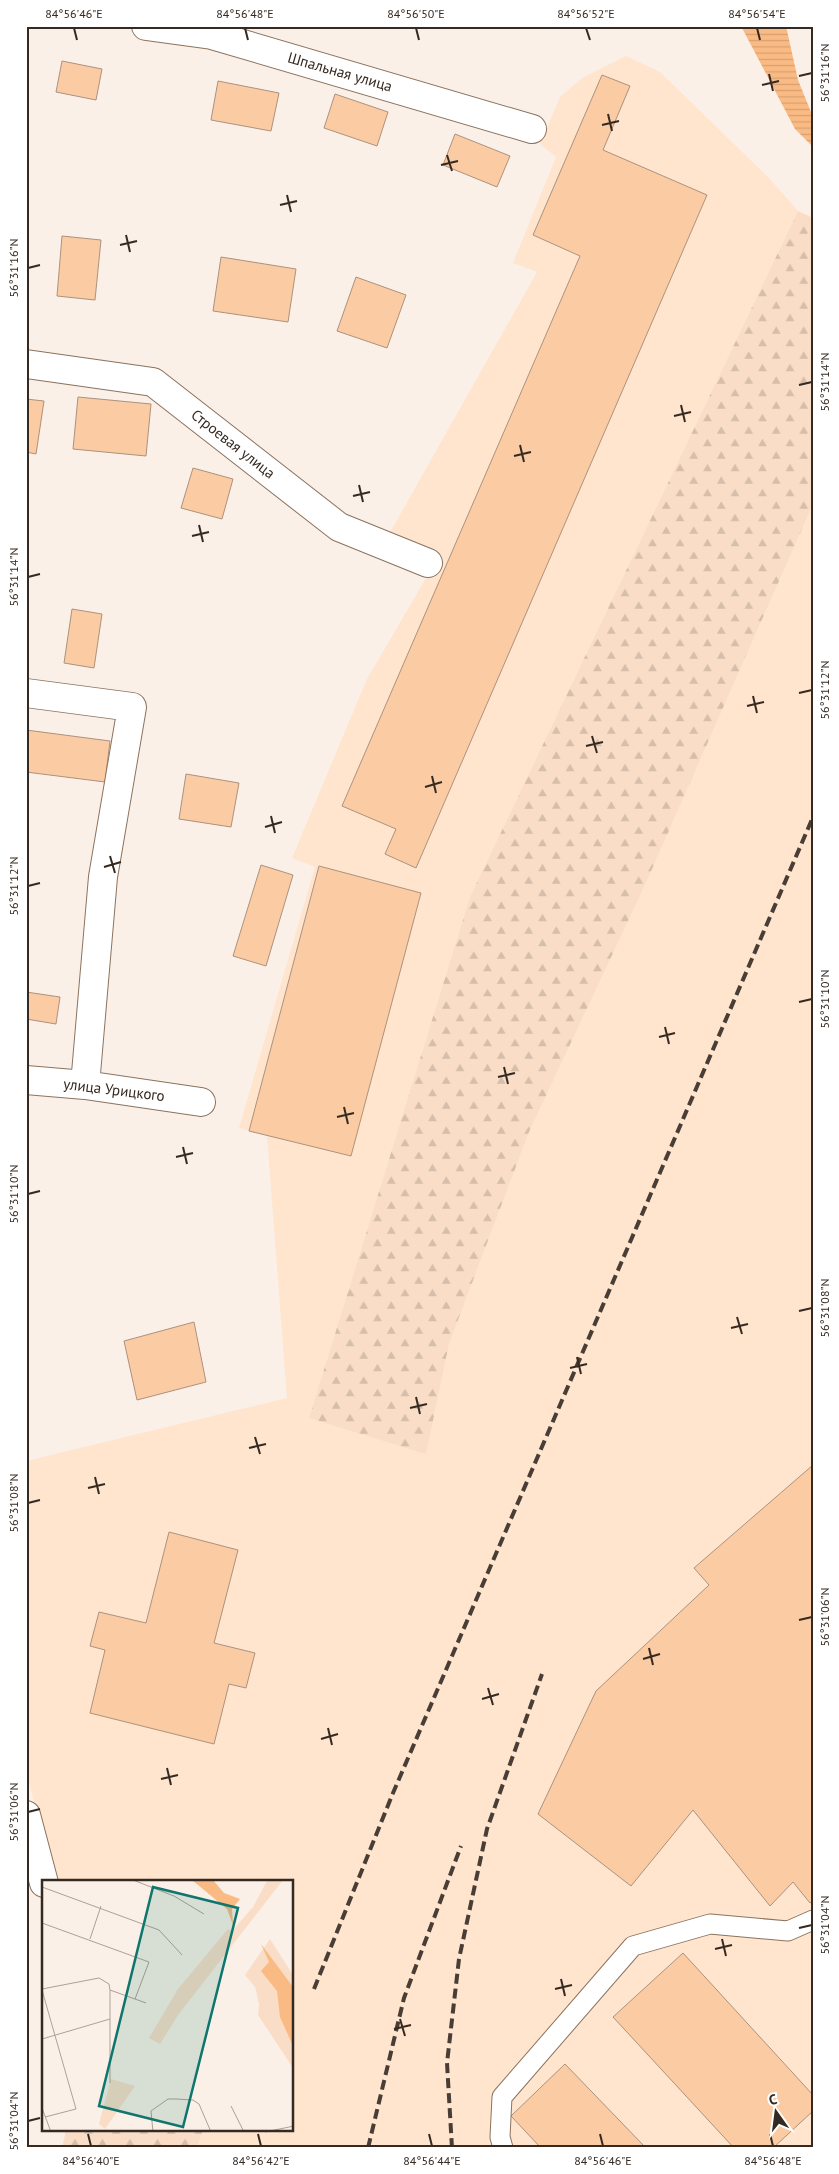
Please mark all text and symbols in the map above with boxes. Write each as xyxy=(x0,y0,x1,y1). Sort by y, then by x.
text: 84°56'46"E xyxy=(45,6,103,21)
text: 84°56'48"E xyxy=(216,6,274,21)
text: 84°56'50"E xyxy=(387,6,445,21)
text: 84°56'52"E xyxy=(557,6,615,21)
text: 84°56'54"E xyxy=(728,6,786,21)
text: 56°31'16"N xyxy=(817,43,832,103)
street label: Шпальная улица xyxy=(286,48,395,96)
text: 56°31'16"N xyxy=(6,238,21,298)
text: 56°31'14"N xyxy=(817,352,832,412)
street label: Строевая улица xyxy=(187,405,279,482)
text: 56°31'14"N xyxy=(6,547,21,607)
text: 56°31'12"N xyxy=(817,660,832,720)
text: 56°31'12"N xyxy=(6,856,21,916)
text: 56°31'10"N xyxy=(817,969,832,1029)
street label: улица Урицкого xyxy=(62,1074,166,1105)
text: 56°31'10"N xyxy=(6,1164,21,1224)
text: 56°31'08"N xyxy=(817,1278,832,1338)
text: 56°31'08"N xyxy=(6,1473,21,1533)
text: 56°31'06"N xyxy=(817,1587,832,1647)
text: 56°31'06"N xyxy=(6,1782,21,1842)
inset map xyxy=(42,1880,294,2132)
text: 56°31'04"N xyxy=(817,1895,832,1955)
north arrow xyxy=(752,2086,802,2136)
text: С xyxy=(767,2090,779,2109)
text: 56°31'04"N xyxy=(6,2091,21,2151)
text: 84°56'40"E xyxy=(62,2153,120,2168)
text: 84°56'42"E xyxy=(232,2153,290,2168)
text: 84°56'44"E xyxy=(403,2153,461,2168)
text: 84°56'46"E xyxy=(574,2153,632,2168)
text: 84°56'48"E xyxy=(744,2153,802,2168)

